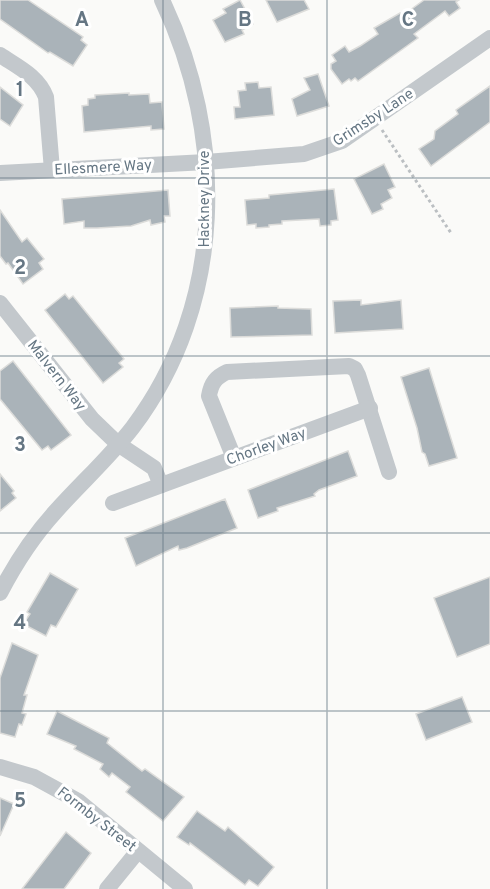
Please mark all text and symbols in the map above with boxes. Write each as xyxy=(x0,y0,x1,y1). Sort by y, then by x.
text: A xyxy=(75,8,89,34)
text: B xyxy=(238,8,252,34)
text: C xyxy=(402,8,414,34)
text: 1 xyxy=(16,78,24,104)
street label: Grimsby Lane xyxy=(330,85,418,151)
street label: Hackney Drive xyxy=(196,150,215,248)
street label: Ellesmere Way xyxy=(54,156,152,181)
text: 2 xyxy=(14,256,26,282)
street label: Malvern Way xyxy=(22,337,89,415)
street label: Chorley Way xyxy=(224,424,309,471)
text: 3 xyxy=(14,433,26,459)
text: 4 xyxy=(14,611,26,637)
street label: Formby Street xyxy=(53,783,139,857)
text: 5 xyxy=(14,789,26,815)

